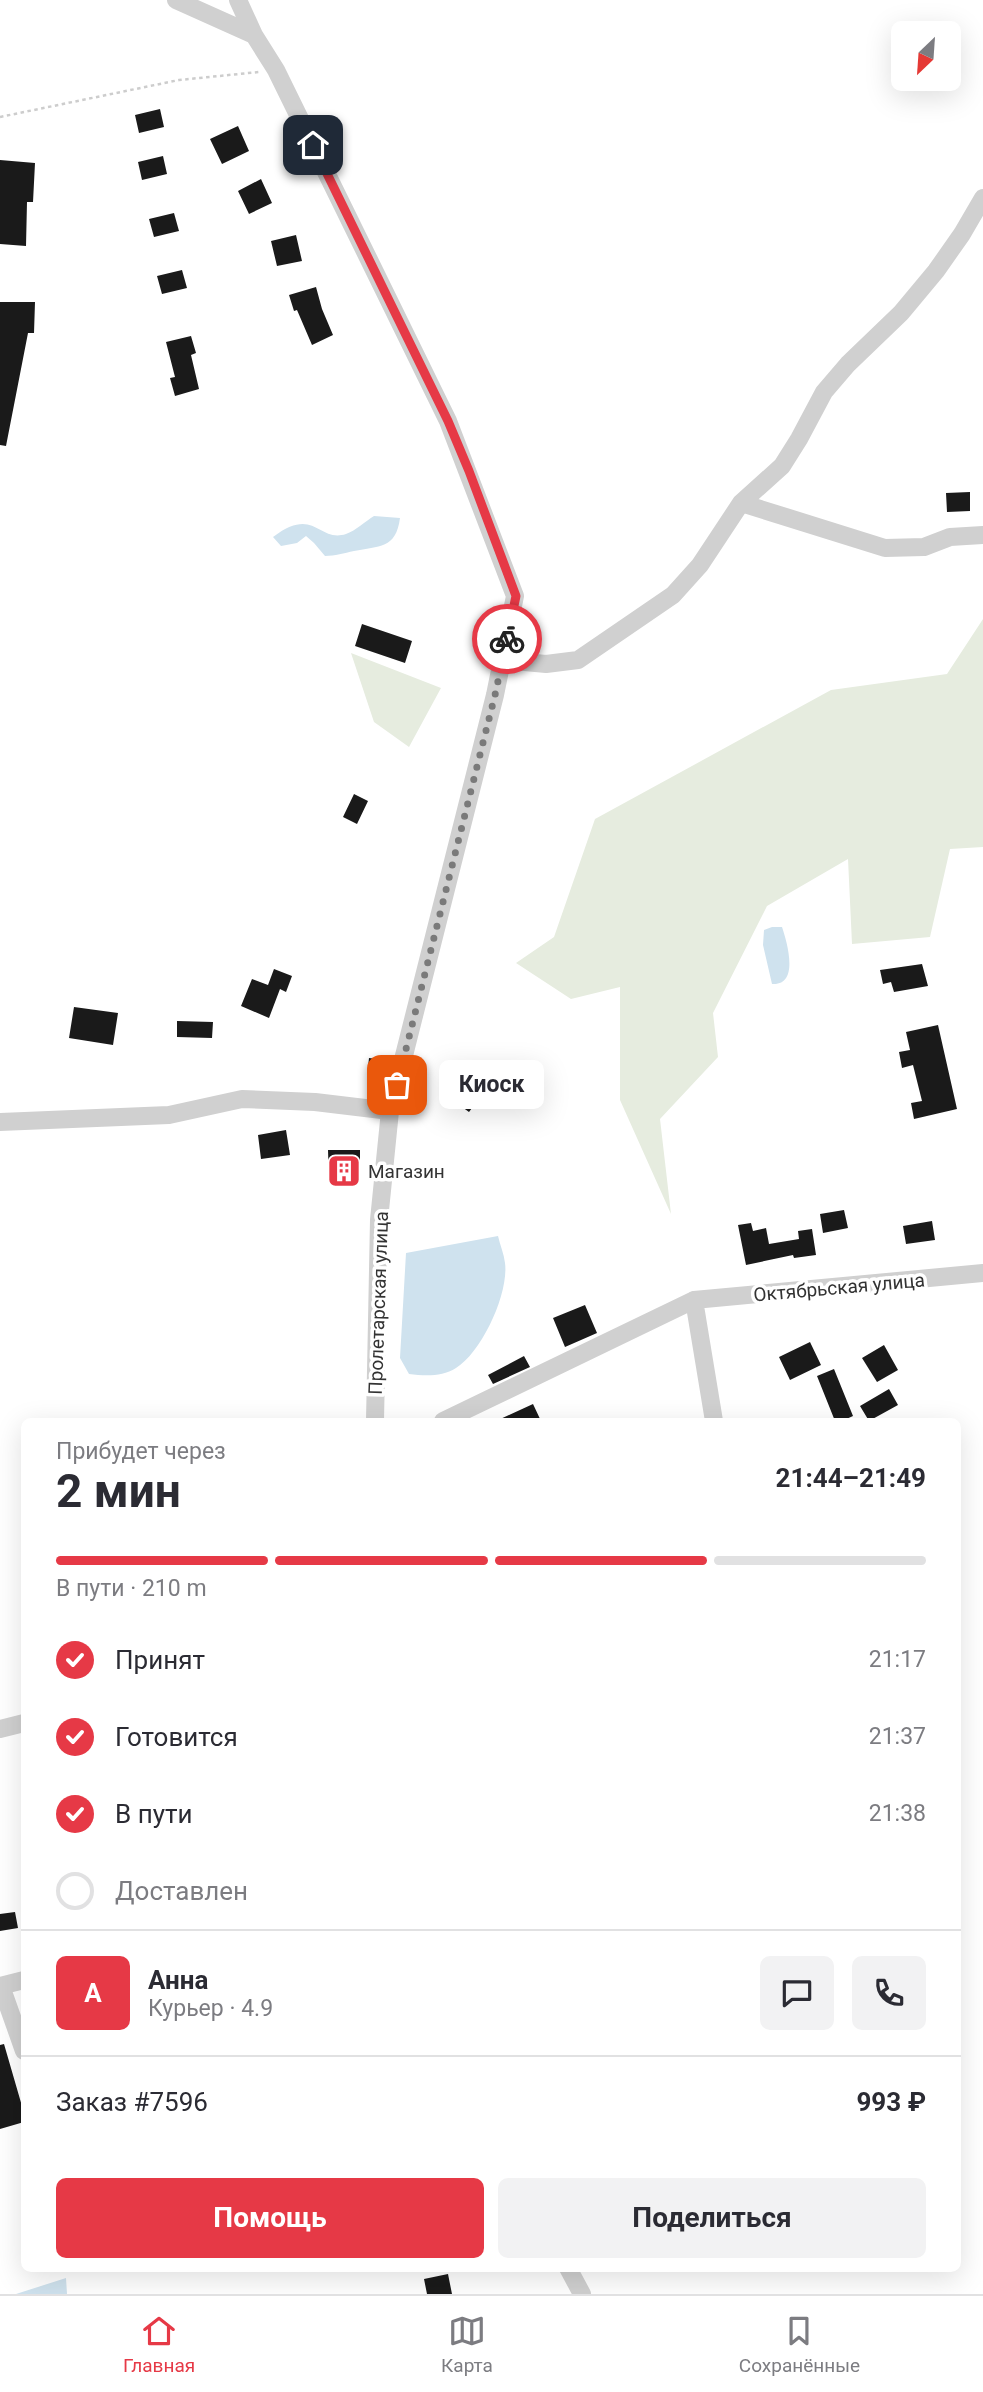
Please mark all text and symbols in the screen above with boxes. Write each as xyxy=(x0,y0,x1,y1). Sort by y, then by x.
north arrow xyxy=(891,21,961,91)
map controls xyxy=(891,21,961,91)
pin xyxy=(283,115,343,175)
icon: home xyxy=(294,126,332,164)
courier xyxy=(472,604,542,674)
icon: bike xyxy=(488,620,526,658)
pin xyxy=(367,1055,427,1115)
callout: Киоск xyxy=(439,1060,544,1110)
icon: bag xyxy=(378,1066,416,1104)
text: Киоск xyxy=(459,1071,524,1098)
building icon: Магазин xyxy=(325,1152,363,1190)
place label: Магазин xyxy=(368,1160,445,1183)
street label: Пролетарская улица xyxy=(364,1211,393,1395)
street label: Октябрьская улица xyxy=(752,1269,926,1306)
text: Прибудет через xyxy=(56,1438,226,1465)
text: 21:44–21:49 xyxy=(776,1463,926,1493)
text: 2 мин xyxy=(56,1464,181,1518)
text: В пути · 210 m xyxy=(56,1575,207,1602)
icon: check xyxy=(56,1641,94,1679)
text: Принят xyxy=(115,1645,205,1675)
text: 21:17 xyxy=(869,1646,926,1673)
icon: check xyxy=(56,1718,94,1756)
text: Готовится xyxy=(115,1722,238,1752)
text: 21:37 xyxy=(869,1723,926,1750)
icon: check xyxy=(56,1795,94,1833)
text: В пути xyxy=(115,1799,192,1829)
text: 21:38 xyxy=(869,1800,926,1827)
text: Доставлен xyxy=(115,1876,248,1906)
button: chat xyxy=(760,1956,834,2030)
button: phone xyxy=(852,1956,926,2030)
text: Анна xyxy=(148,1965,208,1995)
text: А xyxy=(84,1978,102,2008)
text: Курьер · 4.9 xyxy=(148,1995,273,2022)
text: Заказ #7596 xyxy=(56,2087,208,2117)
text: 993 ₽ xyxy=(856,2087,926,2117)
button: Помощь xyxy=(56,2178,484,2258)
button: Поделиться xyxy=(498,2178,926,2258)
tab: Главная xyxy=(123,2312,195,2377)
tab: Карта xyxy=(441,2312,493,2377)
tab: Сохранённые xyxy=(739,2312,860,2377)

